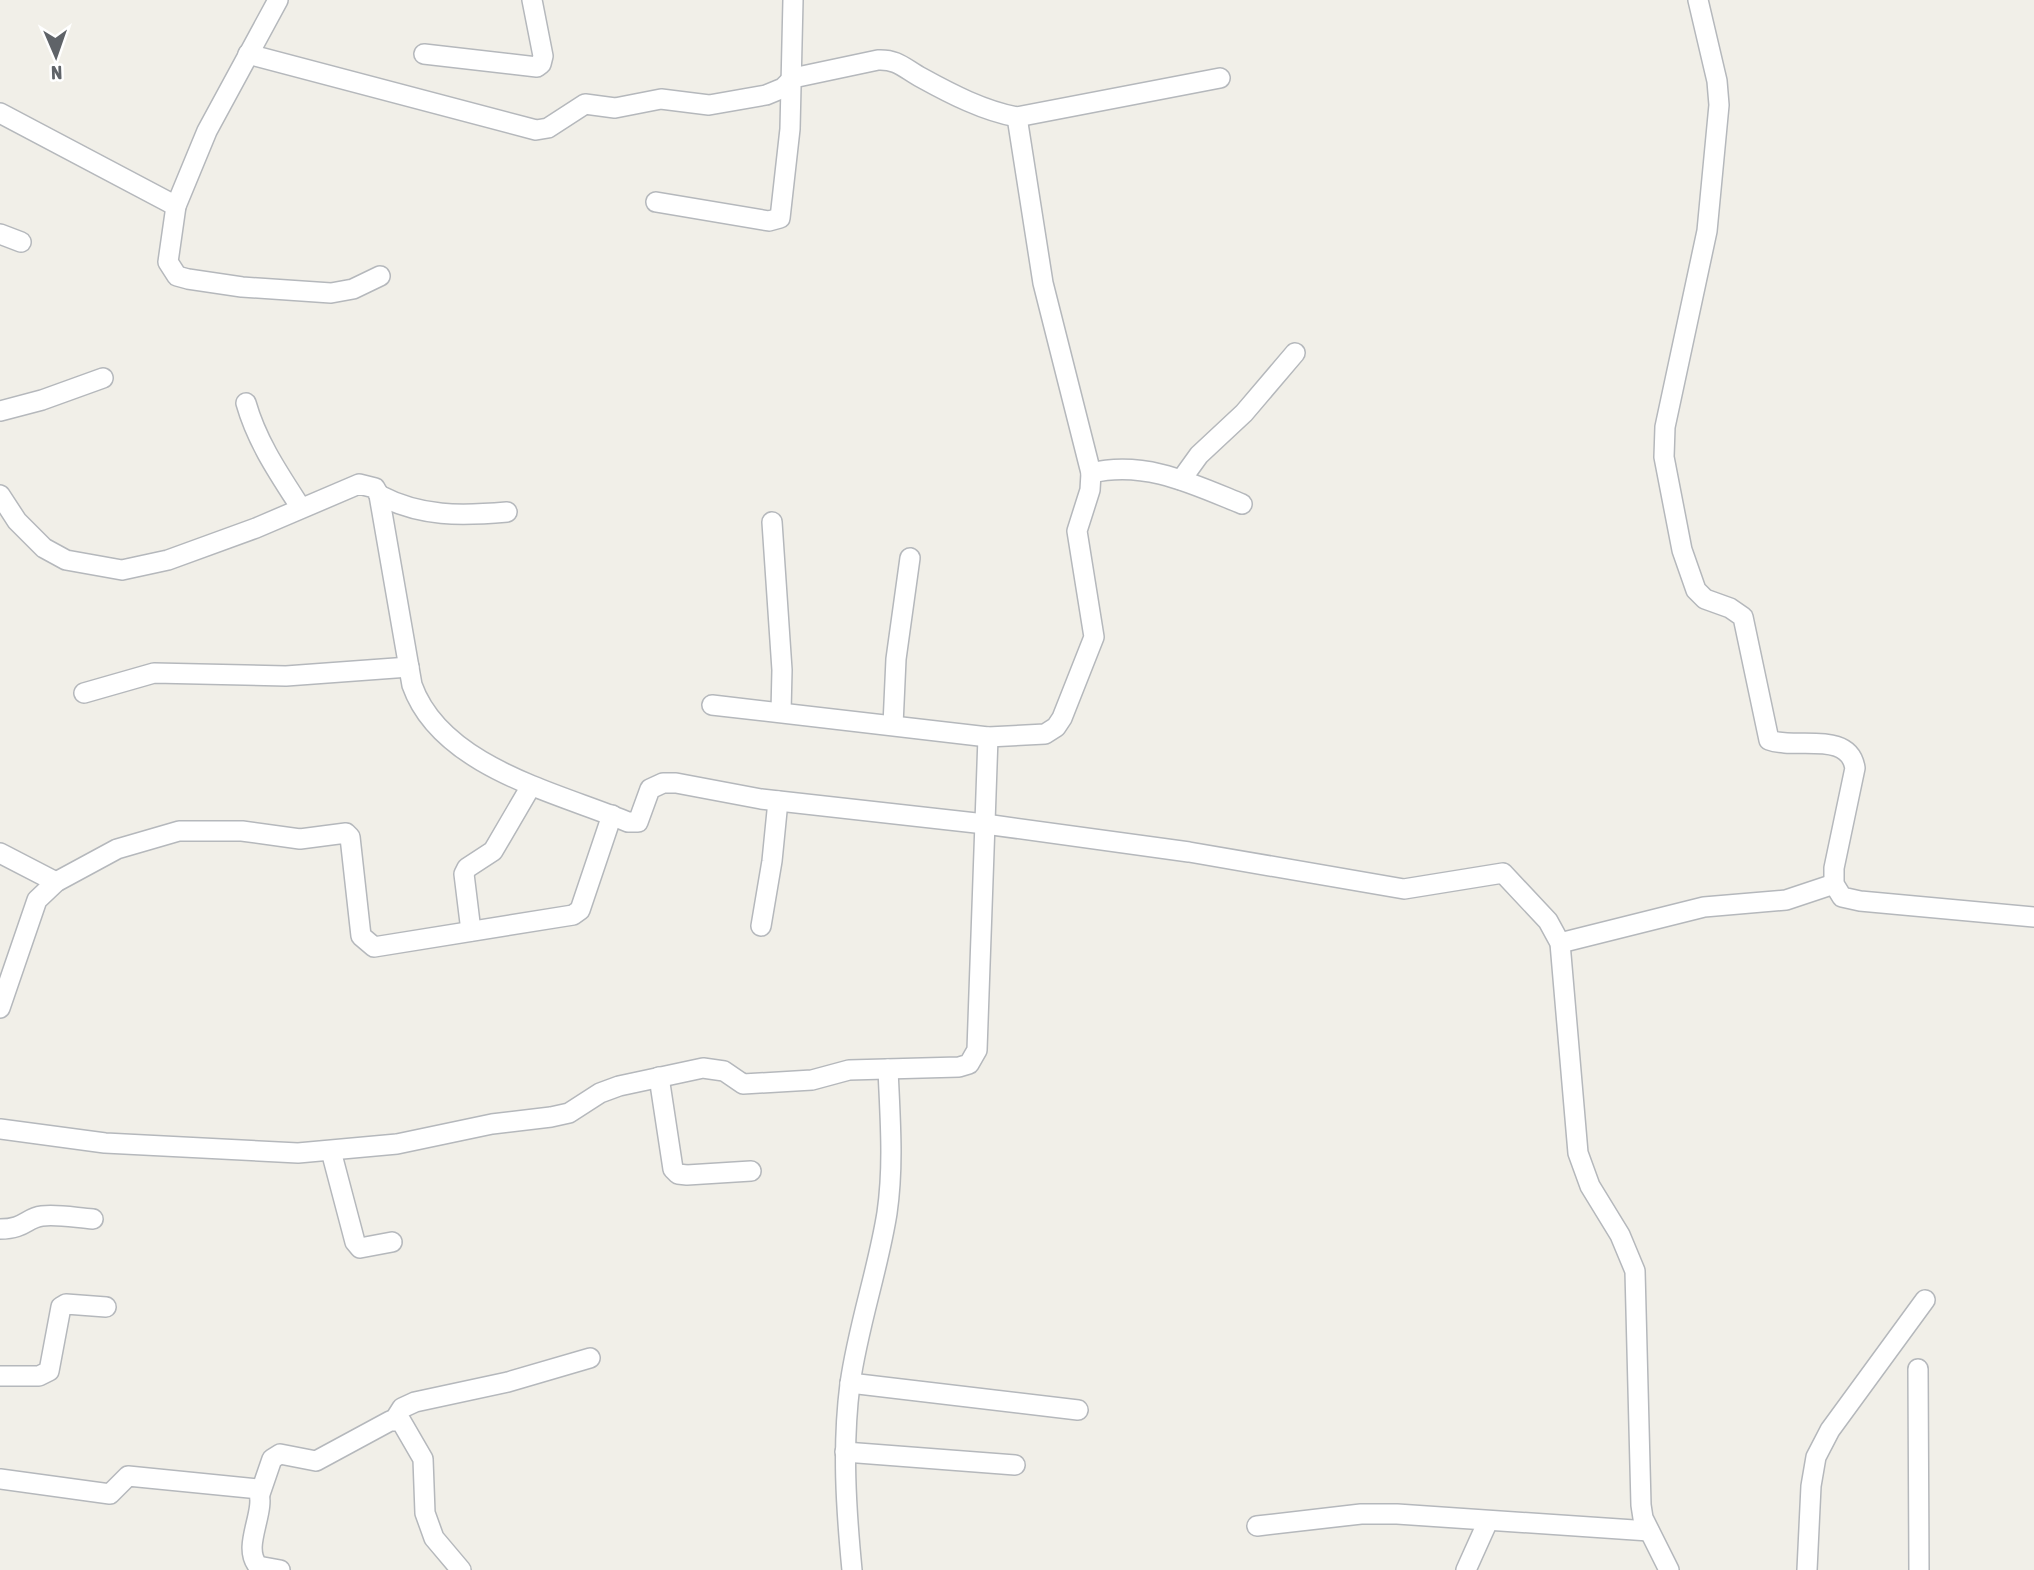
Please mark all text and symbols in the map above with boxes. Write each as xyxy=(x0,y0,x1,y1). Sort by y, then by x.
north arrow xyxy=(21,21,91,91)
text: N xyxy=(51,62,63,84)

